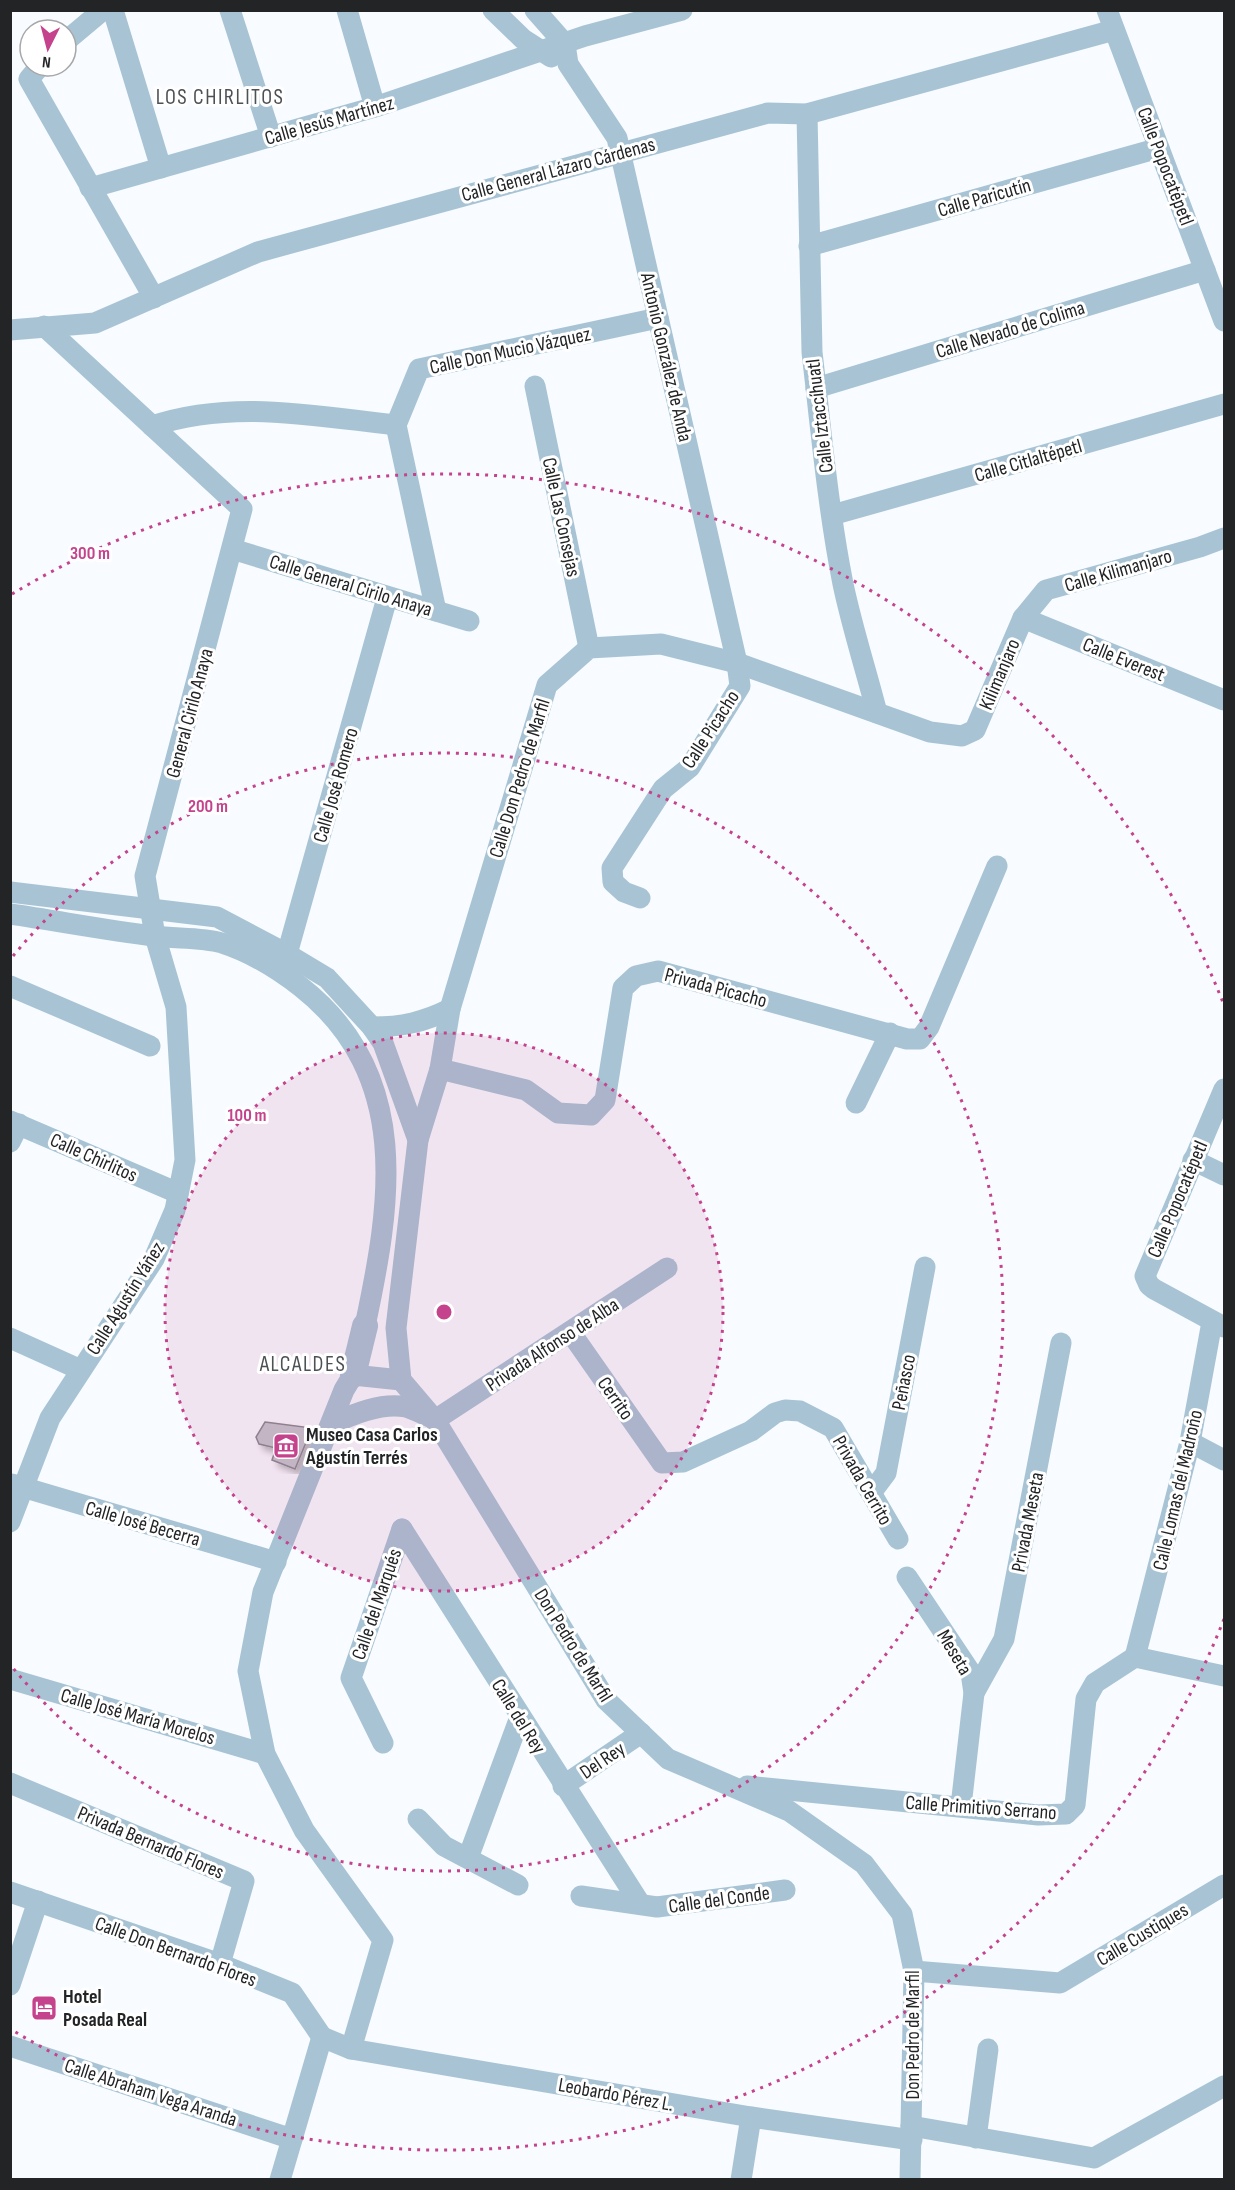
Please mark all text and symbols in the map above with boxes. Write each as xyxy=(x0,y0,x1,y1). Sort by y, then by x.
north arrow xyxy=(18,18,78,78)
text: N xyxy=(41,52,52,71)
district label: LOS CHIRLITOS xyxy=(156,84,284,111)
street label: Calle Jesús Martínez xyxy=(262,91,396,151)
street label: Calle Popocatépetl xyxy=(1132,104,1199,229)
street label: Calle General Lázaro Cárdenas xyxy=(459,133,658,207)
street label: Calle Paricutín xyxy=(935,173,1034,223)
street label: Antonio González de Anda xyxy=(635,269,697,444)
street label: Calle Nevado de Colima xyxy=(933,296,1088,364)
street label: Calle Don Mucio Vázquez xyxy=(428,322,593,380)
street label: Calle Iztaccíhuatl xyxy=(801,357,839,474)
street label: Calle Citlaltépetl xyxy=(972,434,1085,488)
street label: Calle Las Consejas xyxy=(537,455,585,579)
text: 300 m xyxy=(70,543,110,564)
street label: Calle Kilimanjaro xyxy=(1062,544,1175,598)
street label: Calle General Cirilo Anaya xyxy=(267,550,435,622)
street label: Calle Everest xyxy=(1079,633,1168,687)
street label: Kilimanjaro xyxy=(974,635,1026,713)
street label: General Cirilo Anaya xyxy=(161,646,219,781)
street label: Calle Picacho xyxy=(677,686,745,773)
street label: Calle Don Pedro de Marfil xyxy=(484,696,556,861)
street label: Calle José Romero xyxy=(308,725,364,846)
text: 200 m xyxy=(188,796,228,817)
street label: Privada Picacho xyxy=(662,963,769,1013)
text: 100 m xyxy=(228,1105,267,1126)
street label: Calle Chirlitos xyxy=(46,1128,141,1188)
street label: Calle Popocatépetl xyxy=(1143,1137,1213,1261)
street label: Calle Agustín Yáñez xyxy=(82,1238,170,1359)
street label: Privada Alfonso de Alba xyxy=(482,1293,624,1397)
centre of rings xyxy=(434,1302,454,1322)
district label: ALCALDES xyxy=(259,1351,346,1378)
street label: Peñasco xyxy=(887,1352,921,1412)
street label: Cerrito xyxy=(592,1372,638,1425)
street label: Calle Lomas del Madroño xyxy=(1148,1408,1208,1573)
place label: Museo Casa Carlos Agustín Terrés xyxy=(305,1423,438,1470)
museum icon: Museo Casa Carlos Agustín Terrés xyxy=(271,1431,301,1461)
street label: Privada Cerrito xyxy=(827,1432,897,1529)
street label: Privada Meseta xyxy=(1007,1470,1049,1574)
street label: Calle José Becerra xyxy=(83,1496,203,1552)
street label: Calle del Marqués xyxy=(347,1546,407,1663)
street label: Don Pedro de Marfil xyxy=(529,1584,618,1707)
street label: Meseta xyxy=(931,1625,977,1680)
street label: Calle del Rey xyxy=(486,1675,551,1759)
street label: Calle José María Morelos xyxy=(58,1683,218,1750)
street label: Del Rey xyxy=(575,1737,630,1785)
street label: Calle Primitivo Serrano xyxy=(905,1791,1057,1825)
street label: Privada Bernardo Flores xyxy=(74,1801,227,1885)
street label: Calle del Conde xyxy=(667,1881,771,1919)
street label: Calle Custiques xyxy=(1092,1898,1193,1972)
street label: Calle Don Bernardo Flores xyxy=(92,1912,260,1992)
street label: Don Pedro de Marfil xyxy=(901,1970,925,2100)
place label: Hotel Posada Real xyxy=(63,1985,147,2032)
hotel icon: Hotel Posada Real xyxy=(29,1993,59,2023)
street label: Calle Abraham Vega Aranda xyxy=(61,2054,240,2132)
street label: Leobardo Pérez L. xyxy=(557,2073,675,2117)

